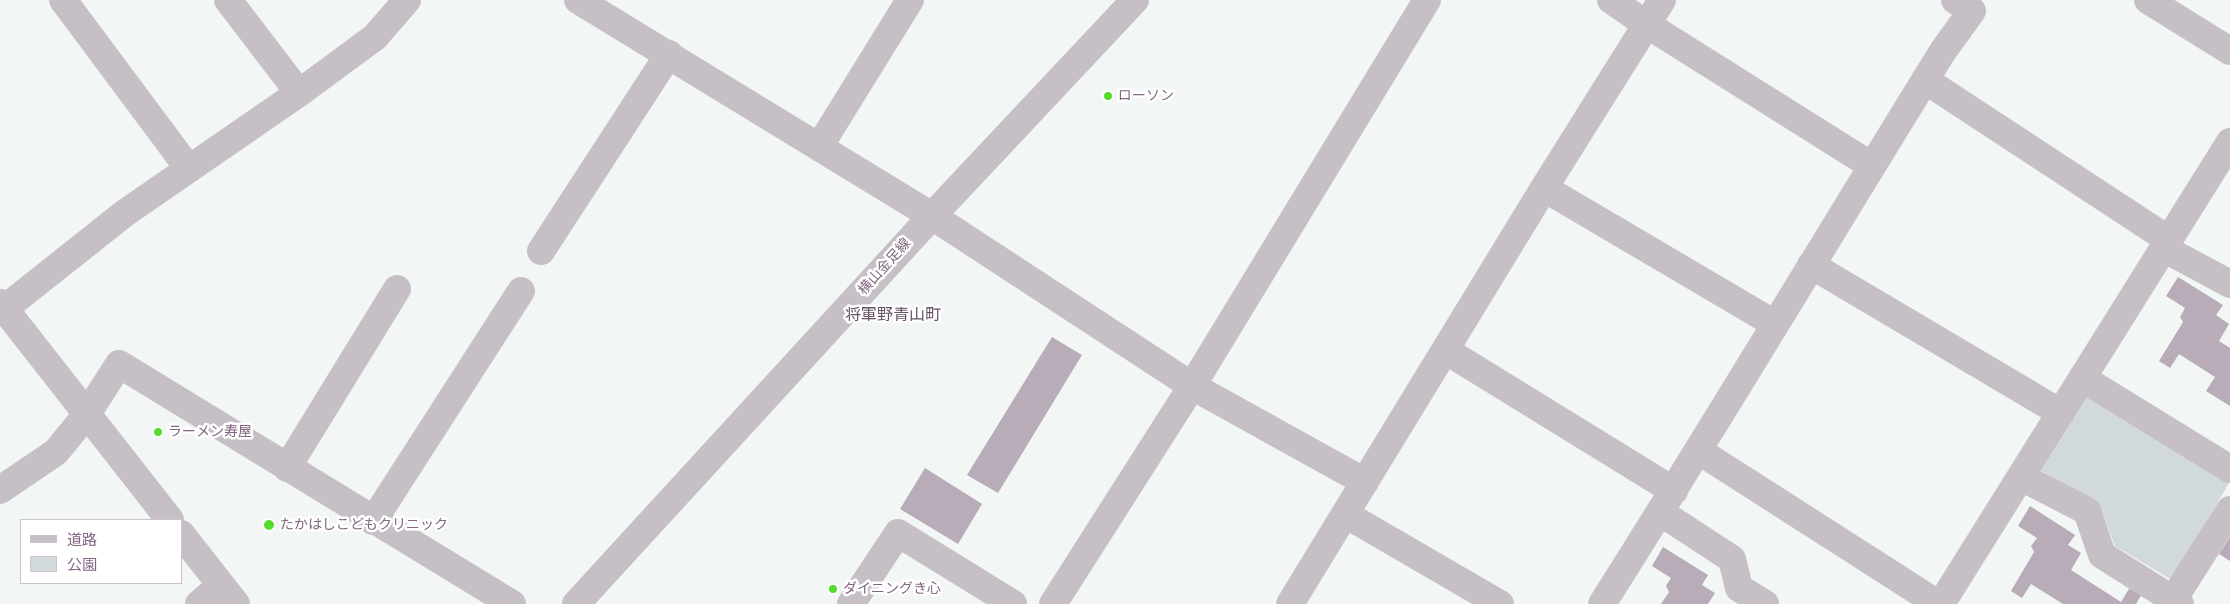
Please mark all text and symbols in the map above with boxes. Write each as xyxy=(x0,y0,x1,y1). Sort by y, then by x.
place label: ローソン xyxy=(1118,88,1174,104)
marker: ローソン xyxy=(1102,90,1114,102)
street label: 横山金足線 xyxy=(855,235,915,299)
district label: 将軍野青山町 xyxy=(845,306,941,326)
place label: ラーメン寿屋 xyxy=(168,424,252,440)
marker: ラーメン寿屋 xyxy=(152,426,164,438)
place label: たかはしこどもクリニック xyxy=(280,517,448,533)
marker: たかはしこどもクリニック xyxy=(262,518,276,532)
legend xyxy=(20,519,182,584)
text: 道路 xyxy=(67,531,97,549)
text: 公園 xyxy=(67,556,97,574)
place label: ダイニングき心 xyxy=(843,581,941,597)
marker: ダイニングき心 xyxy=(827,583,839,595)

